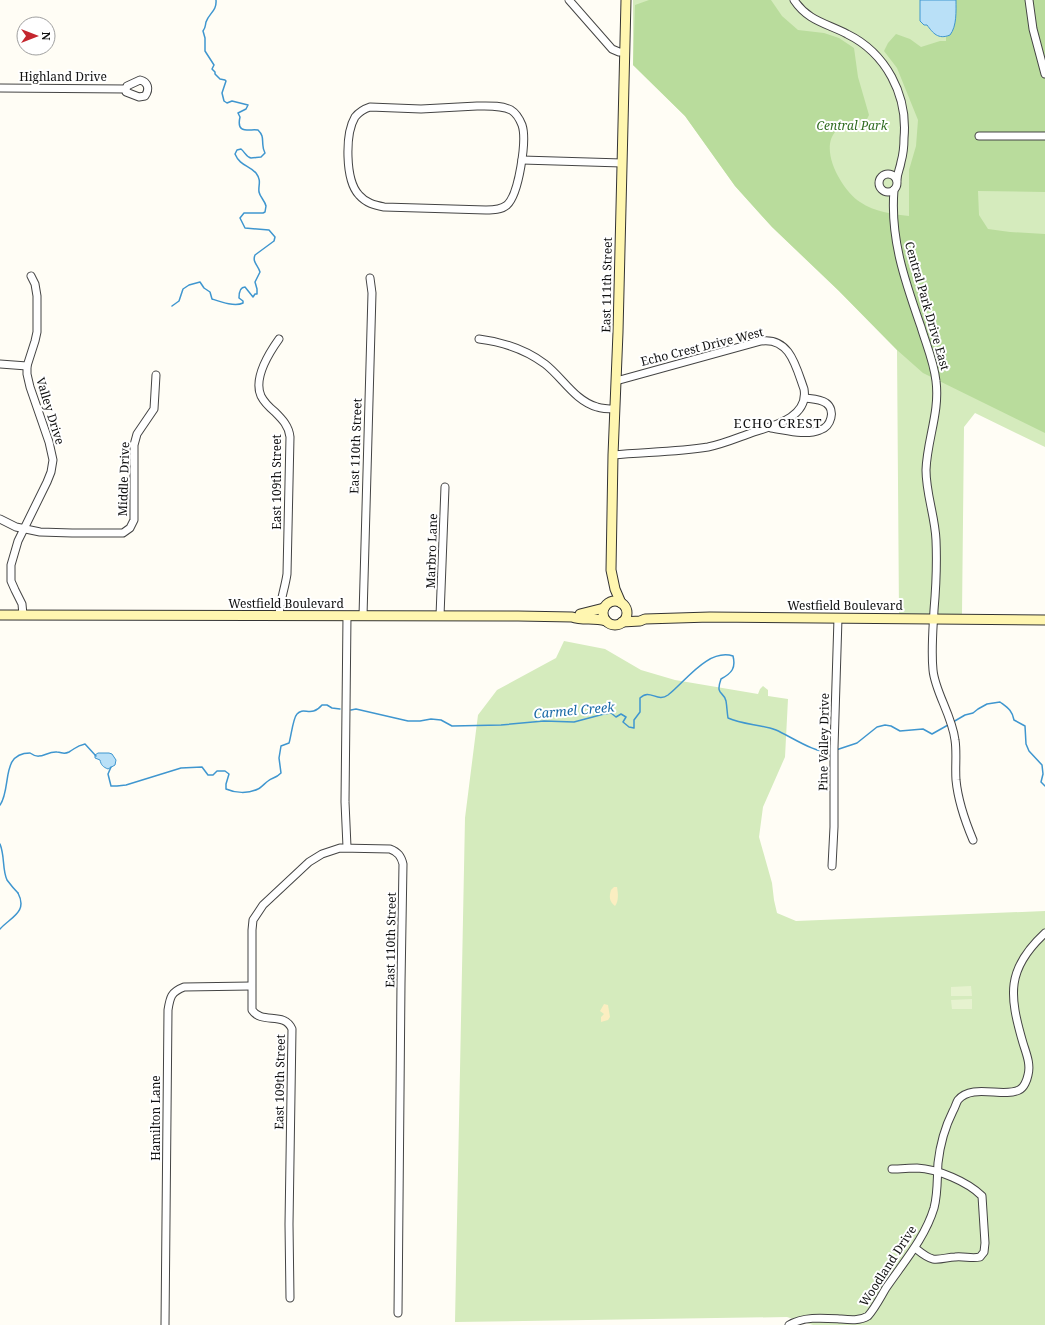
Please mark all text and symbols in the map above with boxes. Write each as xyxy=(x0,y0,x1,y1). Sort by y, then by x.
north arrow xyxy=(16,16,56,56)
text: N xyxy=(39,32,54,41)
street label: Highland Drive xyxy=(19,68,107,85)
park label: Central Park xyxy=(817,117,889,134)
street label: East 111th Street xyxy=(597,237,616,333)
street label: Central Park Drive East xyxy=(901,240,954,372)
street label: Echo Crest Drive West xyxy=(639,323,765,370)
street label: Valley Drive xyxy=(32,375,69,447)
street label: East 110th Street xyxy=(345,398,366,494)
district label: ECHO CREST xyxy=(734,414,822,432)
street label: East 109th Street xyxy=(268,434,285,530)
street label: Middle Drive xyxy=(114,441,133,517)
street label: Marbro Lane xyxy=(422,513,441,589)
street label: Westfield Boulevard xyxy=(228,595,344,612)
street label: Westfield Boulevard xyxy=(787,597,903,614)
street label: Pine Valley Drive xyxy=(814,693,833,791)
water label: Carmel Creek xyxy=(533,697,616,723)
street label: East 110th Street xyxy=(381,892,400,988)
street label: East 109th Street xyxy=(270,1034,289,1130)
street label: Hamilton Lane xyxy=(147,1075,164,1161)
street label: Woodland Drive xyxy=(855,1222,920,1310)

